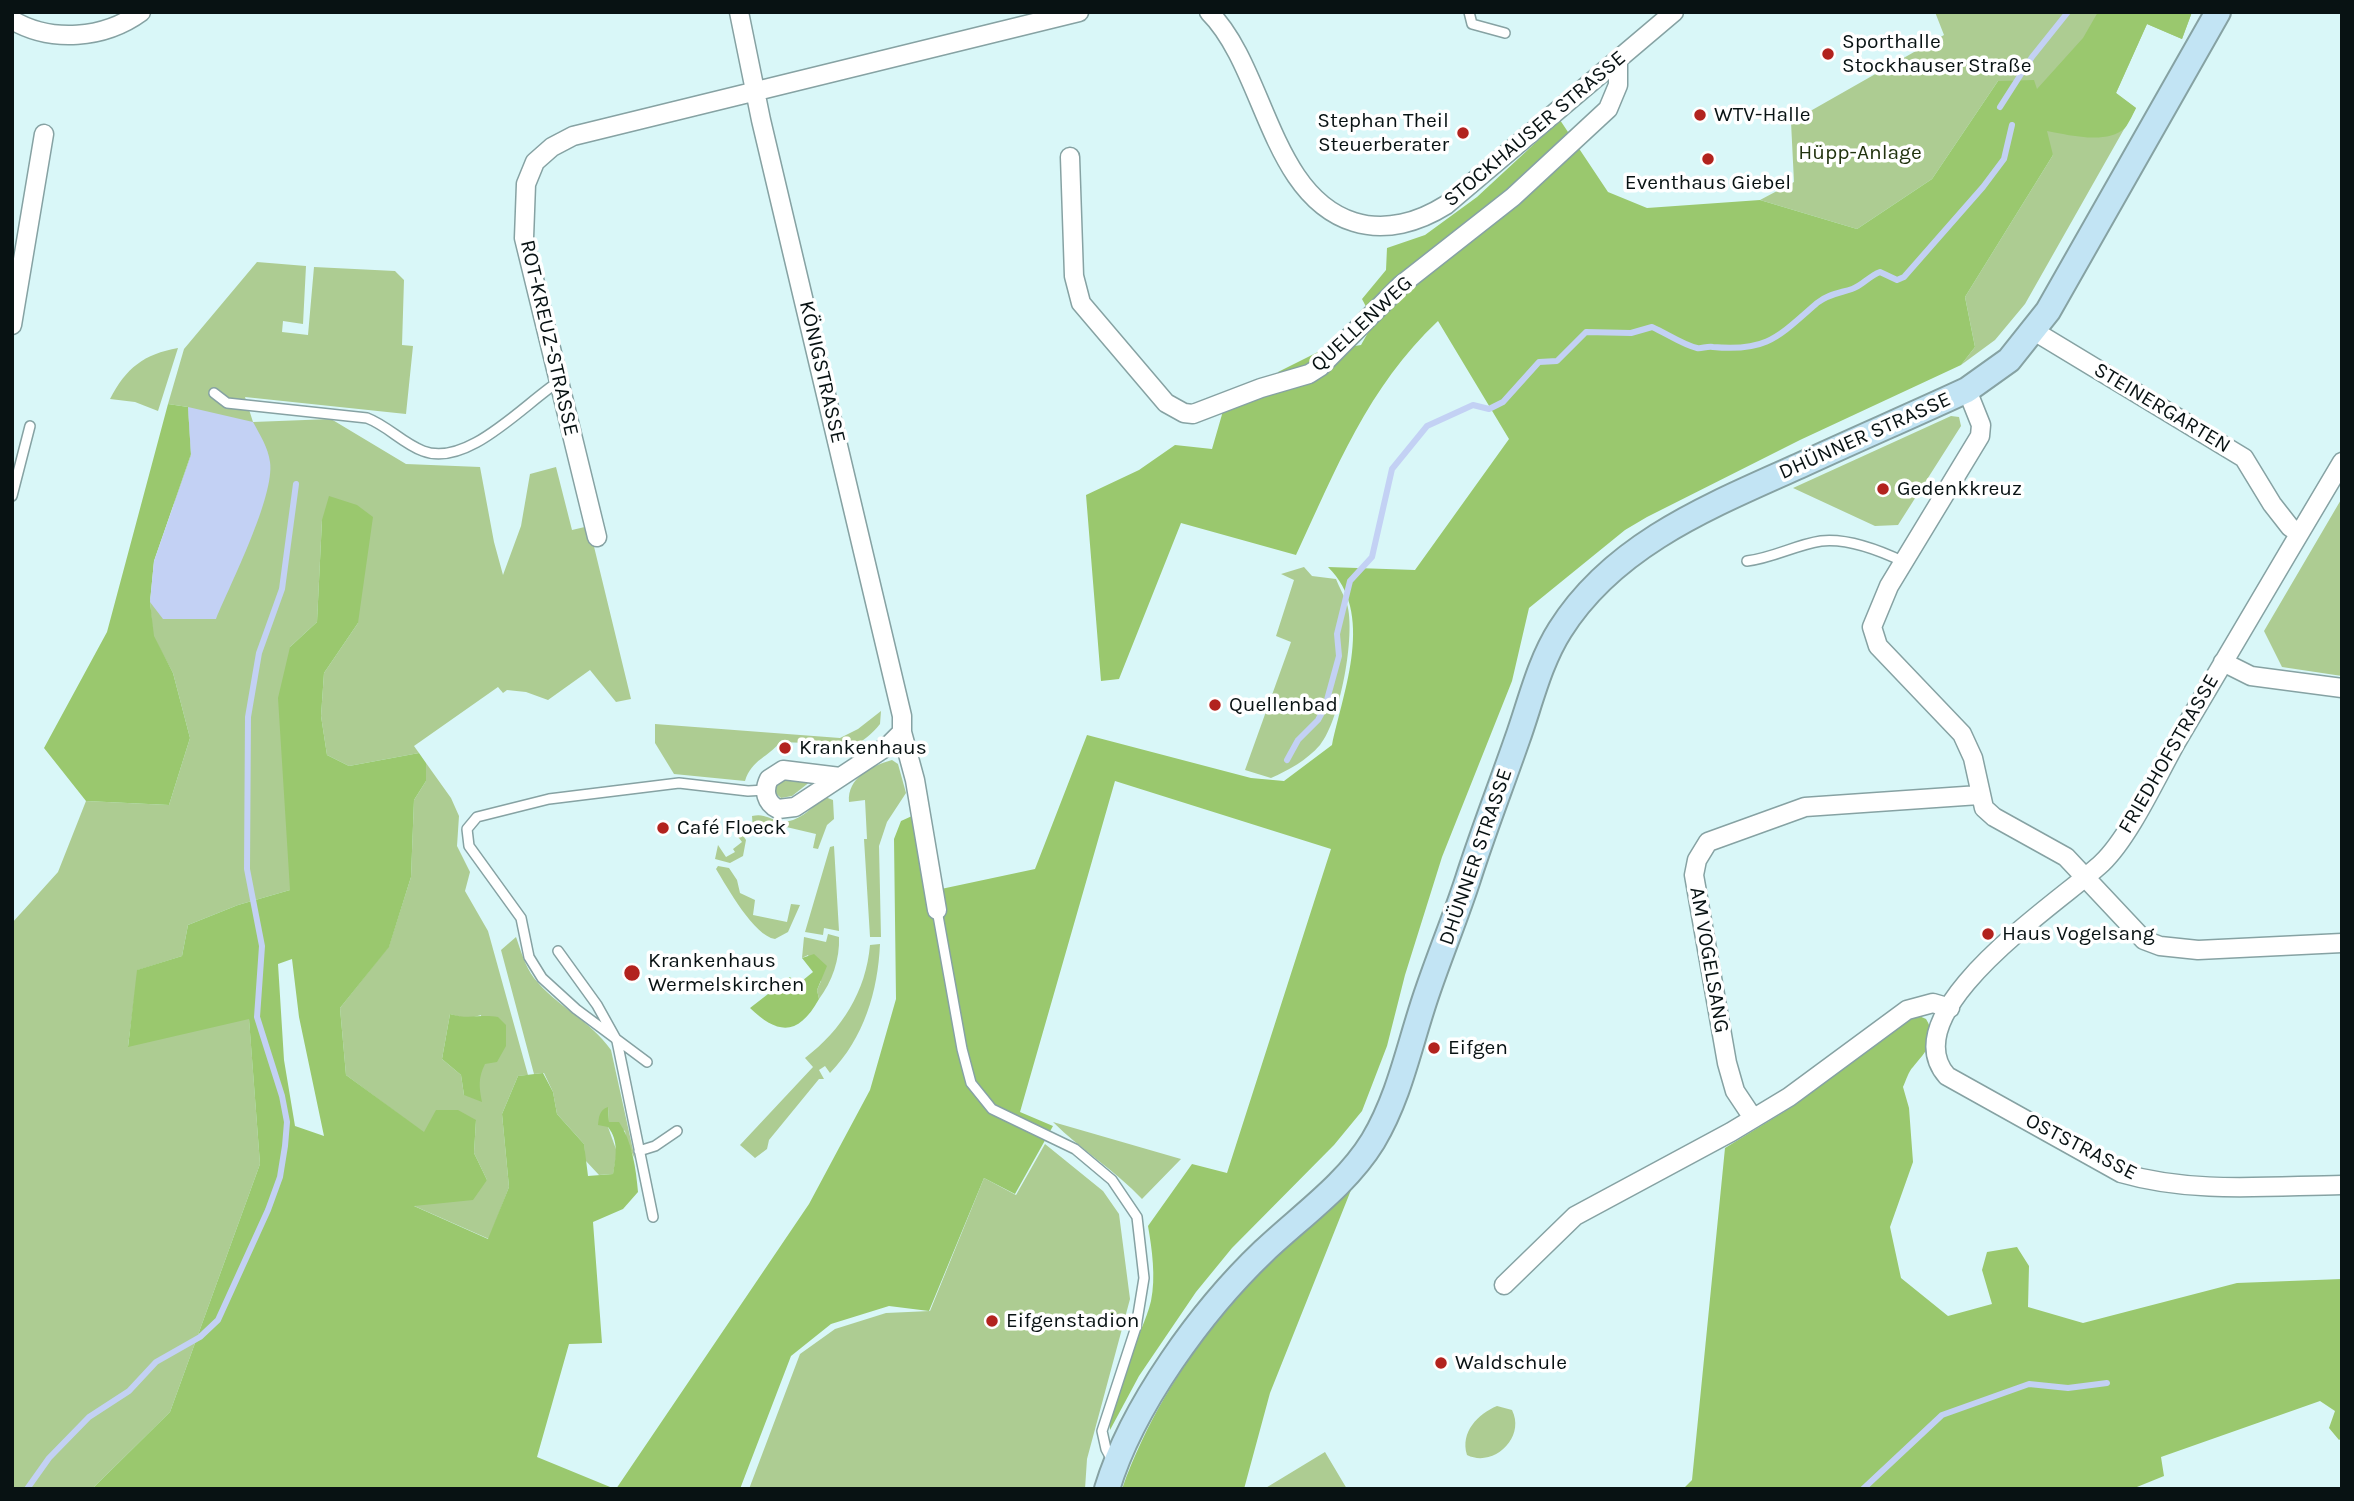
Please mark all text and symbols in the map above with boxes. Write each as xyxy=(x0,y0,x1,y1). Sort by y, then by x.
place label: Sporthalle Stockhauser Straße xyxy=(1842,29,2031,79)
street label: STOCKHAUSER STRASSE xyxy=(1439,45,1631,213)
marker: Sporthalle Stockhauser Straße xyxy=(1820,46,1836,62)
place label: WTV-Halle xyxy=(1714,102,1811,128)
marker: WTV-Halle xyxy=(1692,107,1708,123)
place label: Stephan Theil Steuerberater xyxy=(1317,108,1449,158)
marker: Stephan Theil Steuerberater xyxy=(1455,125,1471,141)
park label: Hüpp-Anlage xyxy=(1798,140,1922,166)
marker: Eventhaus Giebel xyxy=(1700,151,1716,167)
place label: Eventhaus Giebel xyxy=(1625,170,1791,196)
street label: ROT-KREUZ-STRASSE xyxy=(514,238,584,438)
street label: QUELLENWEG xyxy=(1306,271,1418,377)
street label: KÖNIGSTRASSE xyxy=(793,298,851,446)
street label: STEINERGARTEN xyxy=(2089,357,2235,459)
street label: DHÜNNER STRASSE xyxy=(1775,387,1955,485)
place label: Gedenkkreuz xyxy=(1897,476,2022,502)
marker: Gedenkkreuz xyxy=(1875,481,1891,497)
street label: FRIEDHOFSTRASSE xyxy=(2113,670,2225,838)
place label: Quellenbad xyxy=(1229,692,1338,718)
marker: Quellenbad xyxy=(1207,697,1223,713)
place label: Krankenhaus xyxy=(799,735,927,761)
marker: Krankenhaus xyxy=(777,740,793,756)
street label: DHÜNNER STRASSE xyxy=(1434,765,1518,949)
place label: Café Floeck xyxy=(677,815,786,841)
marker: Café Floeck xyxy=(655,820,671,836)
street label: AM VOGELSANG xyxy=(1684,885,1734,1035)
place label: Haus Vogelsang xyxy=(2002,921,2155,947)
marker: Haus Vogelsang xyxy=(1980,926,1996,942)
place label: Krankenhaus Wermelskirchen xyxy=(648,948,804,998)
marker: Krankenhaus Wermelskirchen xyxy=(622,963,642,983)
place label: Eifgen xyxy=(1448,1035,1508,1061)
marker: Eifgen xyxy=(1426,1040,1442,1056)
street label: OSTSTRASSE xyxy=(2021,1108,2141,1186)
place label: Eifgenstadion xyxy=(1006,1308,1139,1334)
marker: Eifgenstadion xyxy=(984,1313,1000,1329)
place label: Waldschule xyxy=(1455,1350,1567,1376)
marker: Waldschule xyxy=(1433,1355,1449,1371)

